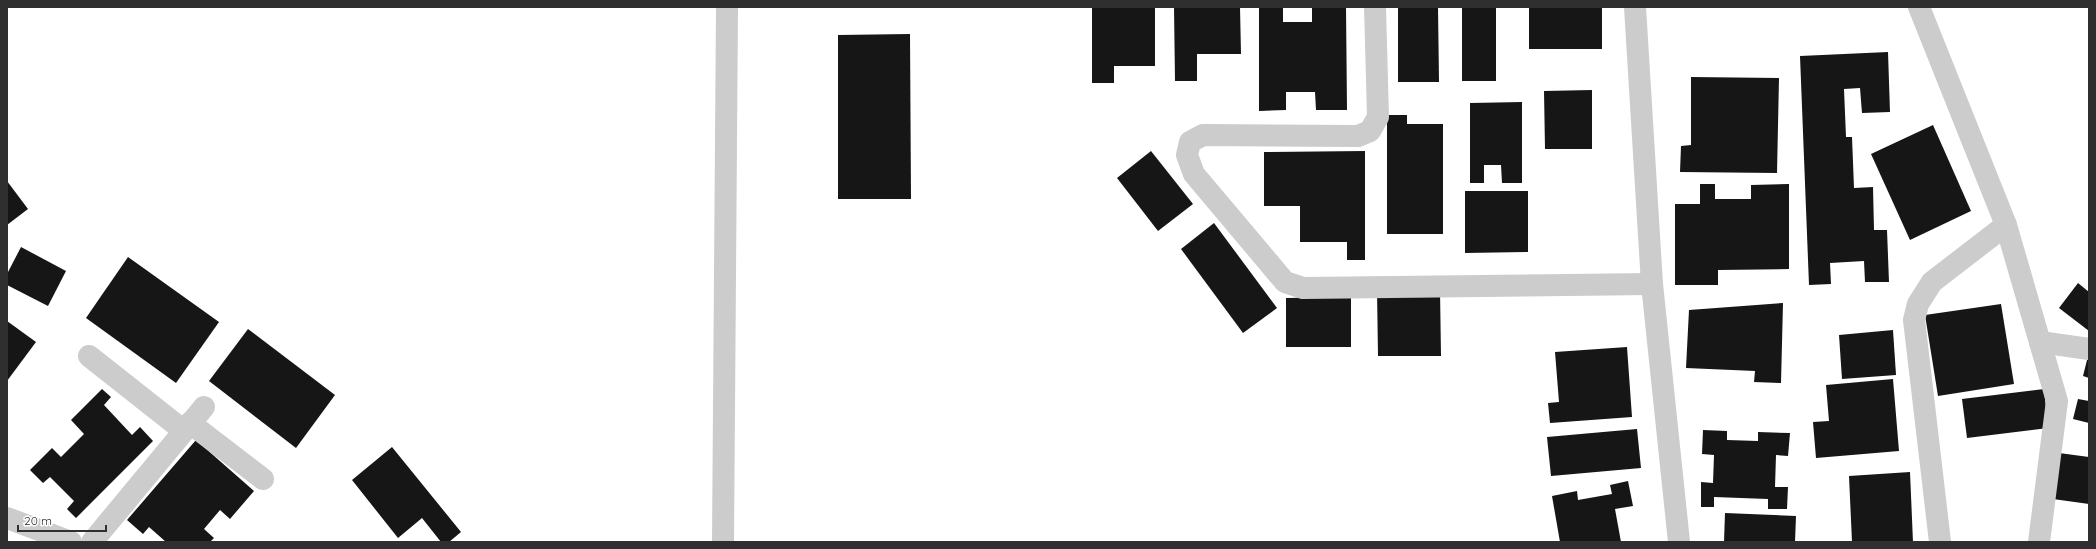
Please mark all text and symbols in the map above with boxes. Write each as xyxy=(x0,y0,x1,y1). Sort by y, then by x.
scale bar xyxy=(18,507,106,533)
text: 20 m xyxy=(24,513,52,528)

